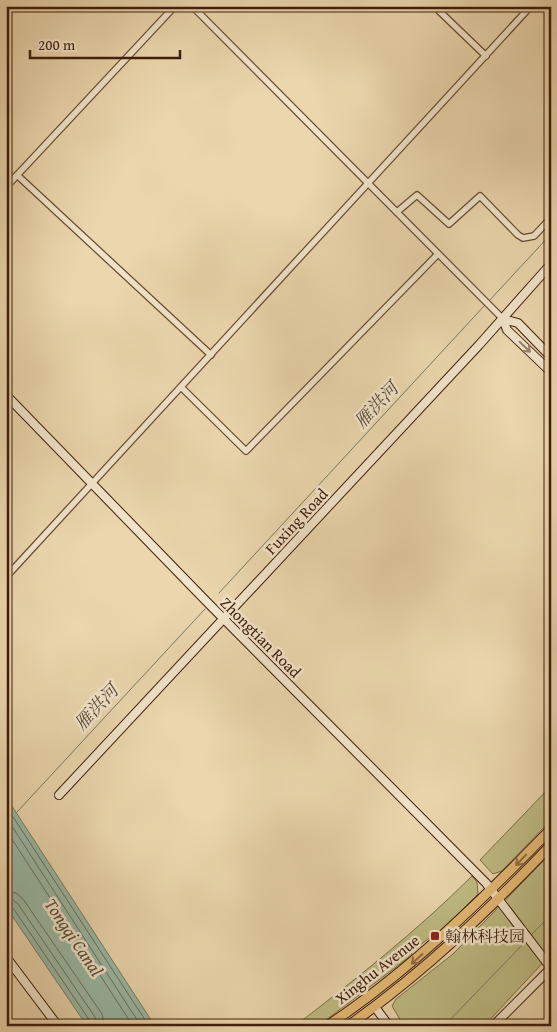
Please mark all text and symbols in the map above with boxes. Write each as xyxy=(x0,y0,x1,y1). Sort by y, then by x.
scale bar xyxy=(30,28,180,60)
text: 200 m xyxy=(38,34,76,55)
one-way arrow xyxy=(519,341,531,353)
water label: 雁洪河 xyxy=(348,374,406,434)
street label: Fuxing Road xyxy=(259,482,333,560)
street label: Zhongtian Road xyxy=(215,591,307,683)
water label: 雁洪河 xyxy=(68,676,126,736)
one-way arrow xyxy=(515,854,527,866)
water label: Tongqi Canal xyxy=(38,892,110,982)
place label: 翰林科技园 xyxy=(445,924,525,948)
street label: Xinghu Avenue xyxy=(330,928,424,1010)
marker: 翰林科技园 xyxy=(429,930,441,942)
one-way arrow xyxy=(411,953,424,965)

